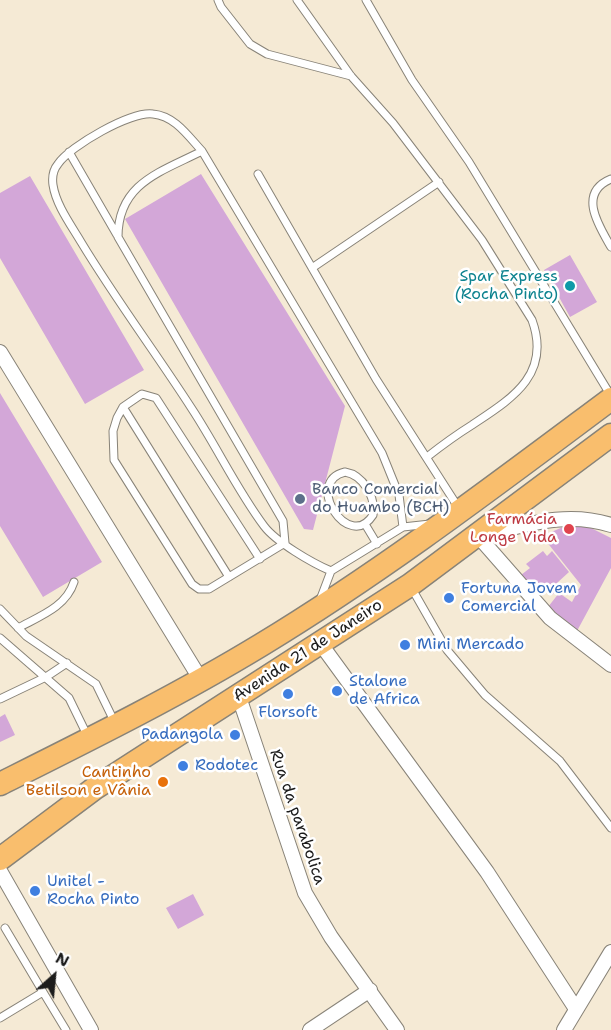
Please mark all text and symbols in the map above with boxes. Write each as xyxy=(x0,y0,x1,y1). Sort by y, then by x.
place label: Spar Express (Rocha Pinto) xyxy=(454,267,558,305)
marker: Spar Express (Rocha Pinto) xyxy=(563,279,577,293)
place label: Banco Comercial do Huambo (BCH) xyxy=(312,480,449,518)
marker: Banco Comercial do Huambo (BCH) xyxy=(293,492,307,506)
place label: Farmácia Longe Vida xyxy=(470,510,557,548)
marker: Farmácia Longe Vida xyxy=(562,522,576,536)
place label: Fortuna Jovem Comercial xyxy=(461,579,577,617)
marker: Fortuna Jovem Comercial xyxy=(442,591,456,605)
street label: Avenida 21 de Janeiro xyxy=(230,596,386,706)
place label: Mini Mercado xyxy=(417,635,524,655)
marker: Mini Mercado xyxy=(398,638,412,652)
place label: Stalone de Africa xyxy=(349,672,420,710)
marker: Stalone de Africa xyxy=(330,684,344,698)
marker: Florsoft xyxy=(281,687,295,701)
place label: Florsoft xyxy=(258,703,318,723)
place label: Padangola xyxy=(141,725,223,745)
marker: Padangola xyxy=(228,728,242,742)
street label: Rua da parabolica xyxy=(265,747,329,887)
place label: Rodotec xyxy=(195,756,258,776)
marker: Rodotec xyxy=(176,759,190,773)
place label: Cantinho Betilson e Vânia xyxy=(26,763,151,801)
marker: Cantinho Betilson e Vânia xyxy=(156,775,170,789)
place label: Unitel - Rocha Pinto xyxy=(47,872,139,910)
marker: Unitel - Rocha Pinto xyxy=(28,884,42,898)
north arrow xyxy=(24,946,84,1006)
text: N xyxy=(52,947,73,972)

